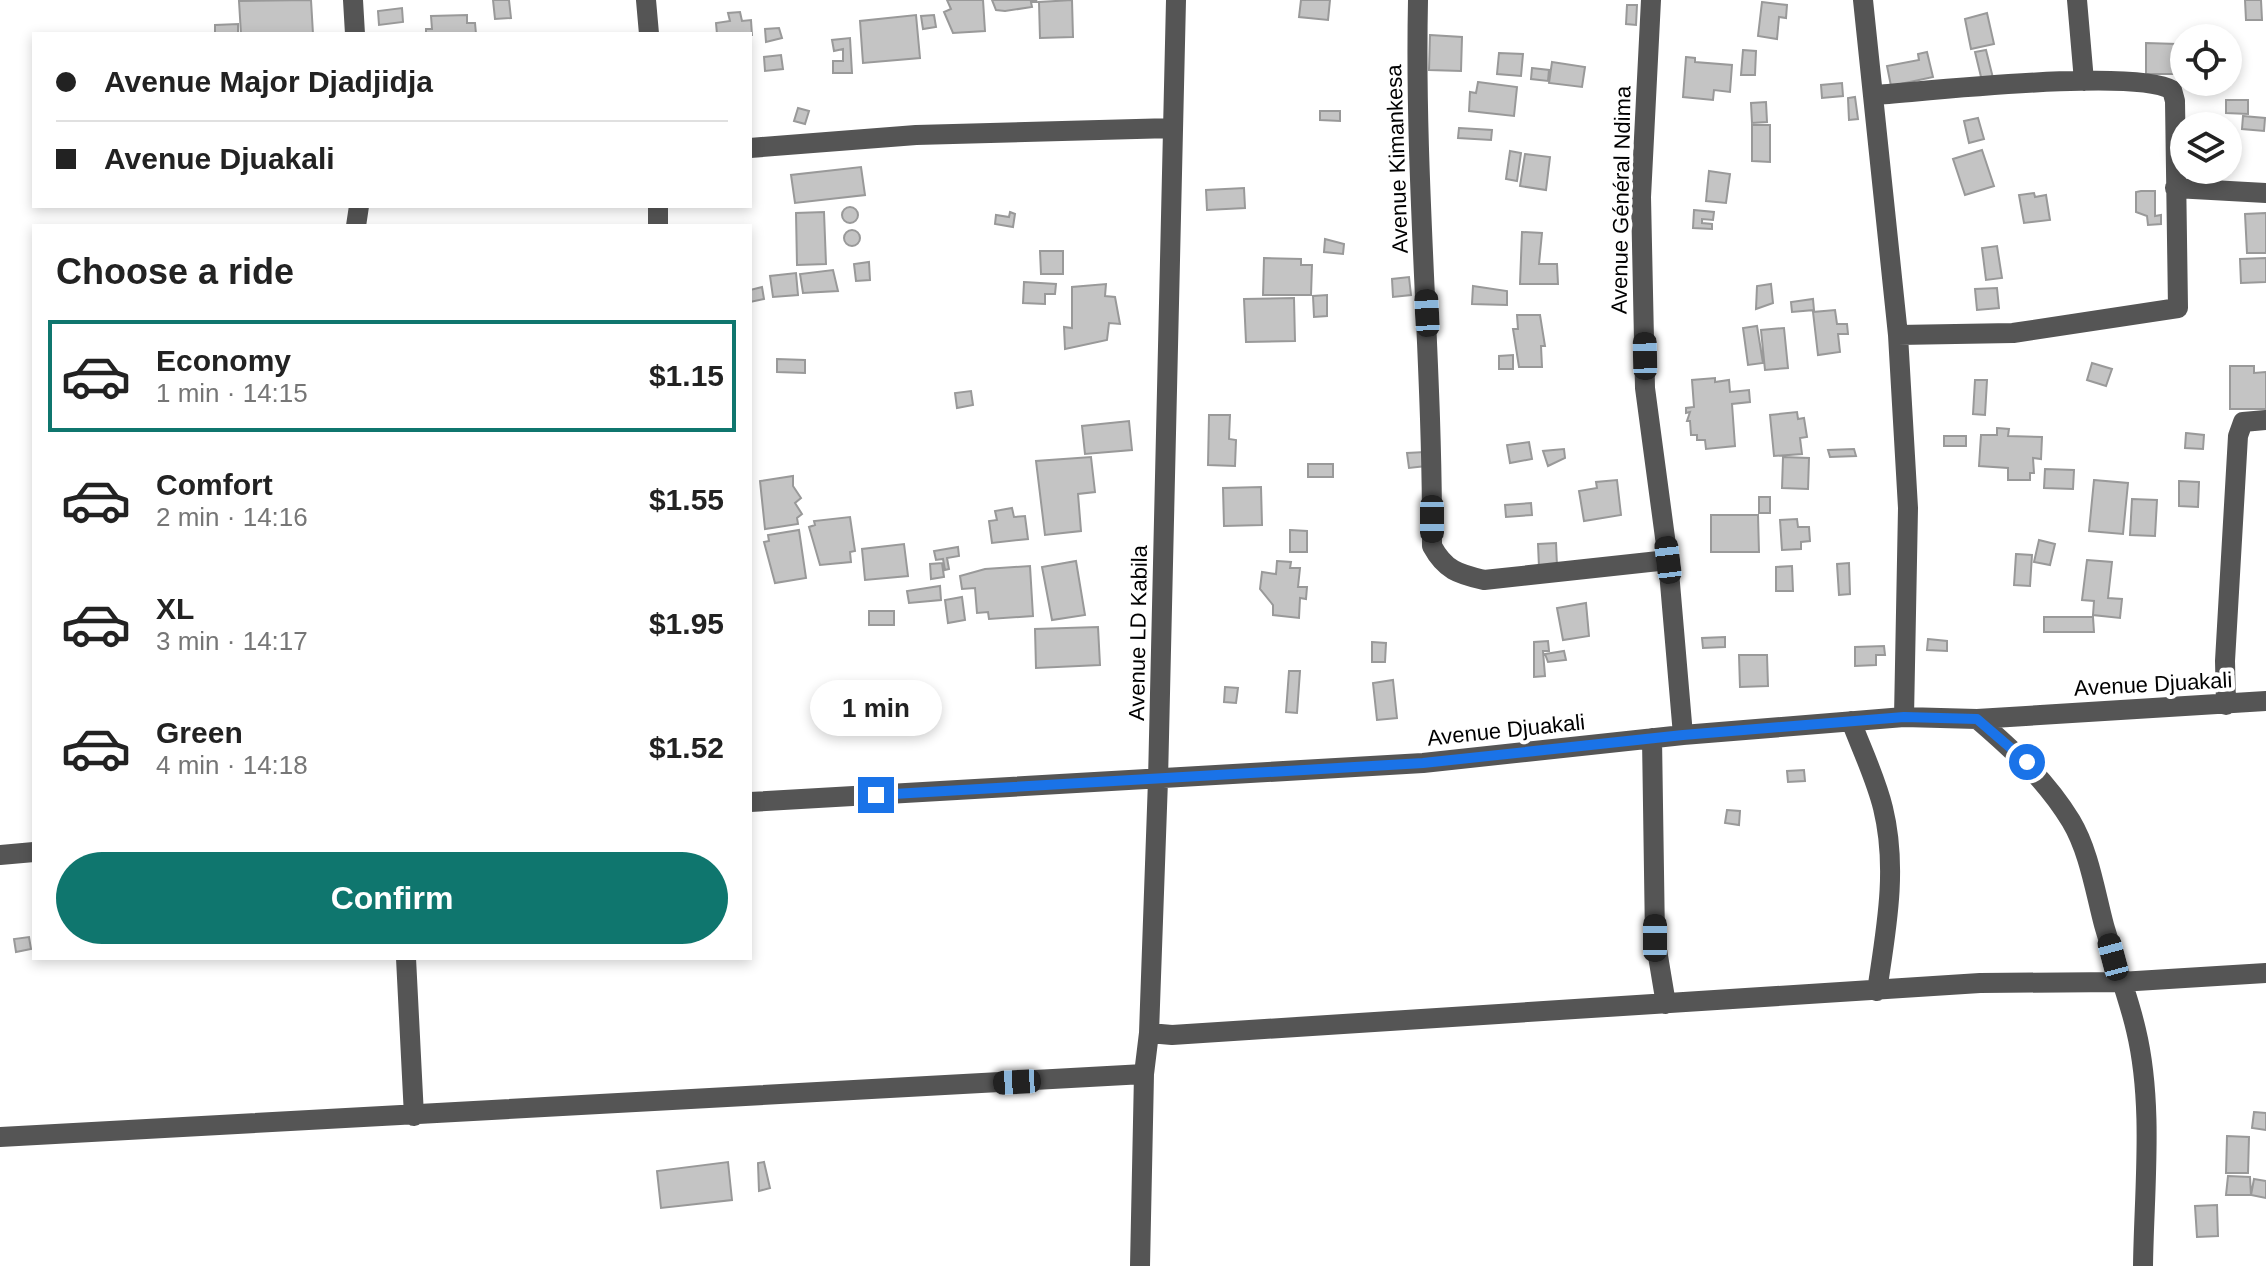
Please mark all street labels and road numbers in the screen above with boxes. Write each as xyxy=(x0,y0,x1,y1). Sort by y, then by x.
street label: Avenue Kimankesa xyxy=(1381,63,1413,254)
street label: Avenue Général Ndima xyxy=(1607,85,1636,314)
street label: Avenue LD Kabila xyxy=(1124,544,1152,721)
street label: Avenue Djuakali xyxy=(2073,667,2233,701)
street label: Avenue Djuakali xyxy=(1426,709,1586,751)

